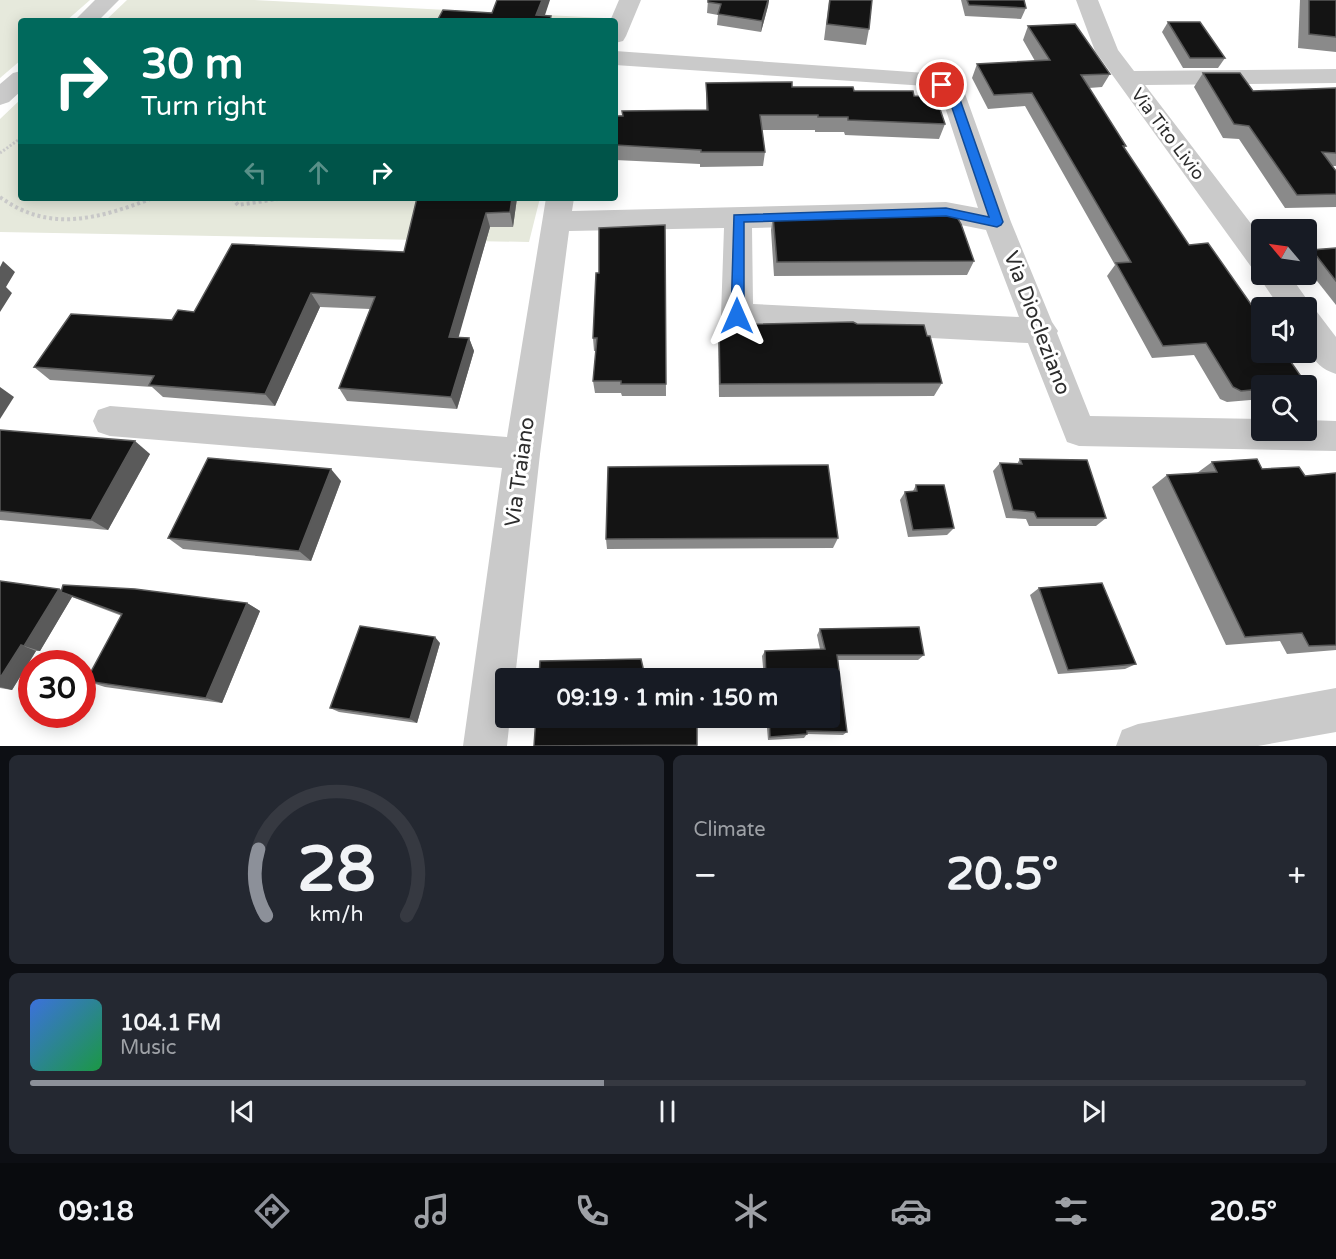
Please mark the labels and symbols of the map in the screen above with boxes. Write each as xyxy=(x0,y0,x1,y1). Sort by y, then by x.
pin xyxy=(916,59,967,110)
street label: Via Tito Livio xyxy=(1126,84,1210,184)
north arrow xyxy=(1251,219,1317,285)
street label: Via Diocleziano xyxy=(998,248,1076,398)
position arrow xyxy=(705,284,769,348)
street label: Via Traiano xyxy=(500,415,540,529)
speed limit sign: 30 xyxy=(18,650,96,728)

